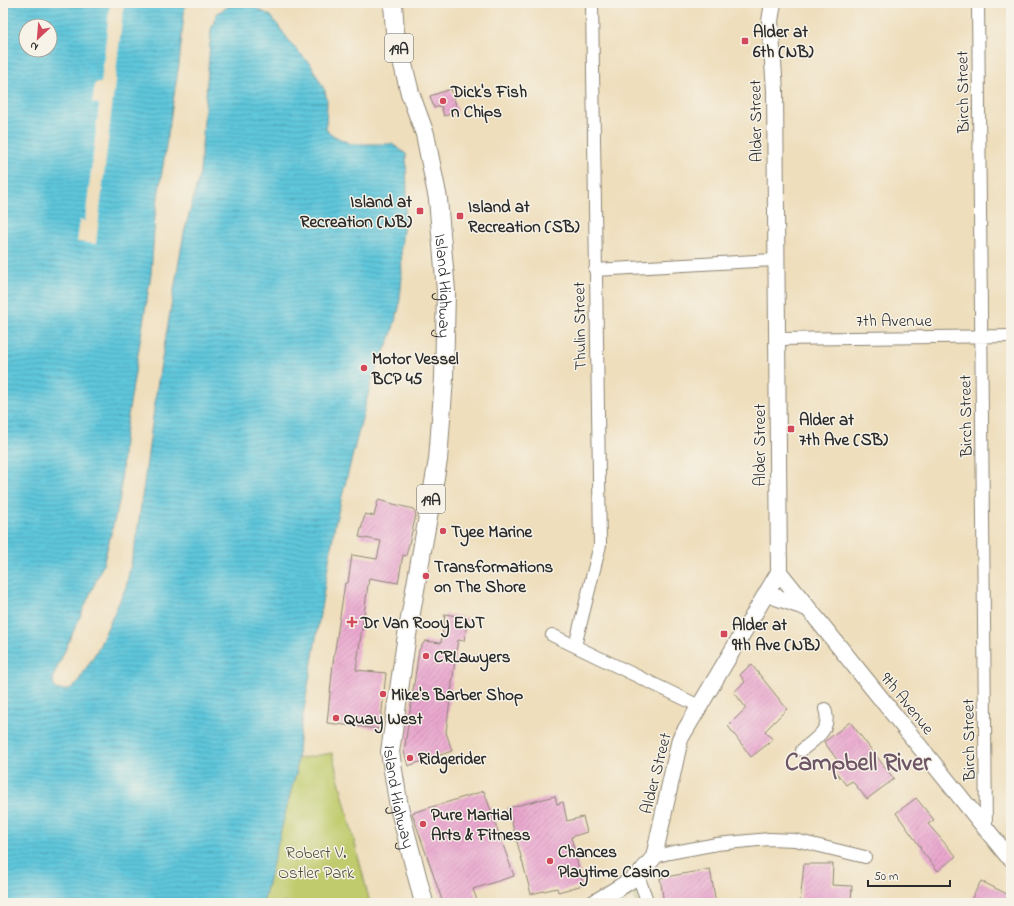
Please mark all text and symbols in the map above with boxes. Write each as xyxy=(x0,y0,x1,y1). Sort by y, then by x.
north arrow xyxy=(18,18,58,58)
place label: Alder at 6th (NB) xyxy=(753,20,814,65)
road number: 19A xyxy=(385,34,413,62)
marker: Alder at 6th (NB) xyxy=(740,36,750,46)
text: N xyxy=(27,37,41,55)
street label: Birch Street xyxy=(950,50,977,134)
street label: Alder Street xyxy=(743,79,770,163)
place label: Dick's Fish n Chips xyxy=(450,80,527,125)
marker: Dick's Fish n Chips xyxy=(438,96,448,106)
place label: Island at Recreation (NB) xyxy=(300,190,412,235)
place label: Island at Recreation (SB) xyxy=(468,195,579,240)
marker: Island at Recreation (NB) xyxy=(415,206,425,216)
marker: Island at Recreation (SB) xyxy=(455,211,465,221)
street label: Island Highway xyxy=(427,233,457,338)
street label: Thulin Street xyxy=(567,281,594,371)
street label: 7th Avenue xyxy=(856,309,932,334)
place label: Motor Vessel BCP 45 xyxy=(371,347,459,392)
marker: Motor Vessel BCP 45 xyxy=(359,363,369,373)
street label: Birch Street xyxy=(953,374,980,458)
street label: Alder Street xyxy=(748,403,773,486)
place label: Alder at 7th Ave (SB) xyxy=(799,408,888,453)
marker: Alder at 7th Ave (SB) xyxy=(786,424,796,434)
road number: 19A xyxy=(417,485,445,513)
place label: Tyee Marine xyxy=(451,520,534,547)
marker: Tyee Marine xyxy=(438,526,448,536)
place label: Transformations on The Shore xyxy=(434,555,554,600)
marker: Transformations on The Shore xyxy=(421,571,431,581)
place label: Dr Van Rooy ENT xyxy=(360,611,485,638)
place label: Alder at 9th Ave (NB) xyxy=(731,613,820,658)
marker: Dr Van Rooy ENT xyxy=(346,616,358,628)
marker: Alder at 9th Ave (NB) xyxy=(719,629,729,639)
place label: CRLawyers xyxy=(434,645,511,672)
marker: CRLawyers xyxy=(421,651,431,661)
street label: 9th Avenue xyxy=(874,667,940,741)
place label: Mike's Barber Shop xyxy=(391,683,523,708)
marker: Mike's Barber Shop xyxy=(378,689,388,699)
street label: Birch Street xyxy=(956,698,983,782)
place label: Quay West xyxy=(344,707,423,734)
marker: Quay West xyxy=(331,713,341,723)
street label: Alder Street xyxy=(634,730,679,817)
street label: Island Highway xyxy=(376,743,420,852)
district label: Campbell River xyxy=(785,746,932,782)
place label: Ridgerider xyxy=(418,747,487,774)
marker: Ridgerider xyxy=(405,753,415,763)
place label: Pure Martial Arts & Fitness xyxy=(431,803,531,848)
marker: Pure Martial Arts & Fitness xyxy=(418,819,428,829)
place label: Chances Playtime Casino xyxy=(558,840,670,887)
park label: Robert V. Ostler Park xyxy=(278,841,355,886)
marker: Chances Playtime Casino xyxy=(545,856,555,866)
scale bar xyxy=(868,862,950,888)
text: 50 m xyxy=(874,868,898,886)

